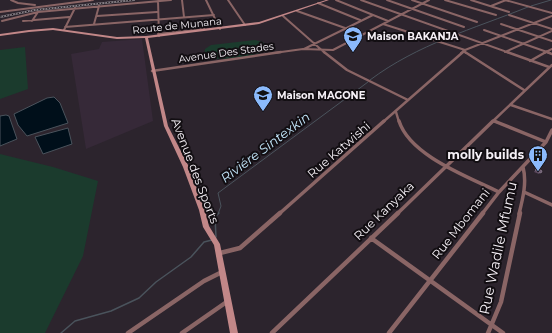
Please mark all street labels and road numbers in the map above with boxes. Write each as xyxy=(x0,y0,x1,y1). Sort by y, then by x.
street label: Route de Munana xyxy=(132,14,222,37)
street label: Avenue Des Stades xyxy=(178,39,275,66)
street label: Avenue des Sports xyxy=(168,116,223,226)
street label: Rue Katwishi xyxy=(304,118,373,181)
street label: Rue Kanyaka xyxy=(350,178,417,243)
street label: Rue Wadile Mfumu xyxy=(475,180,521,316)
street label: Rue Mbomani xyxy=(428,185,493,262)

